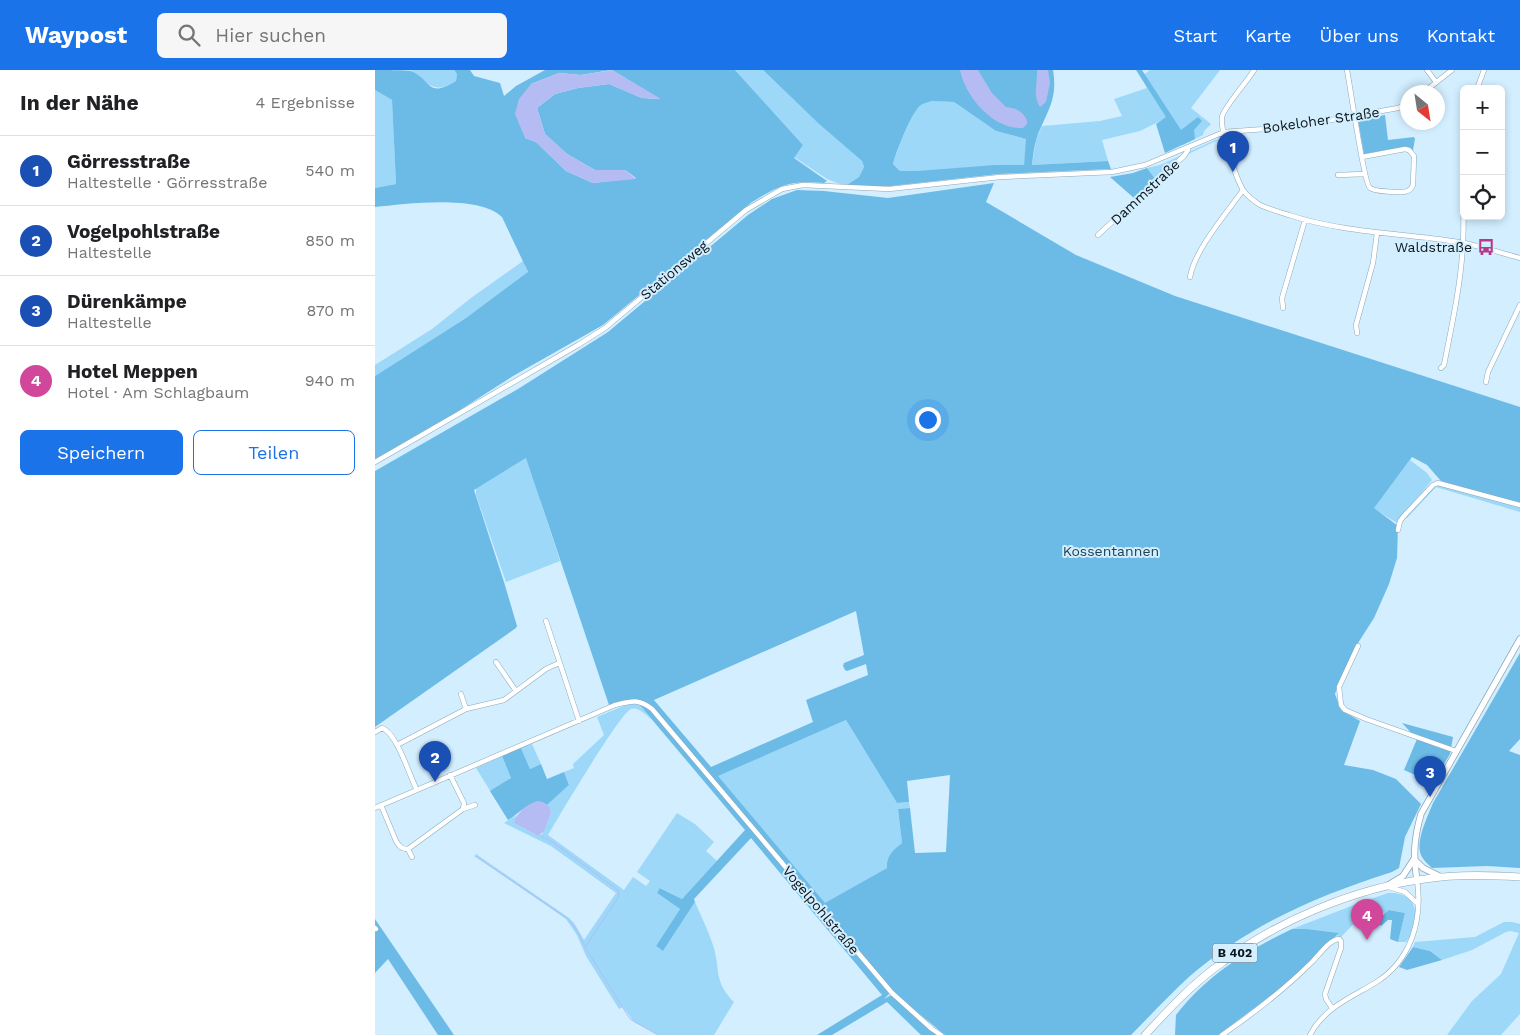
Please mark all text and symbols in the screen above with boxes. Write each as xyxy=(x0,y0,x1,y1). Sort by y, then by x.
search box xyxy=(157,13,507,58)
text: Waypost xyxy=(25,21,127,49)
icon: search xyxy=(175,21,203,49)
text: Hier suchen xyxy=(215,24,326,47)
text: Start xyxy=(1173,25,1217,46)
text: Karte xyxy=(1245,25,1292,46)
text: Über uns xyxy=(1320,25,1399,46)
text: Kontakt xyxy=(1427,25,1495,46)
north arrow xyxy=(1400,85,1445,130)
map controls xyxy=(1460,85,1505,220)
button: + xyxy=(1460,85,1505,130)
text: In der Nähe xyxy=(20,90,139,115)
text: 4 Ergebnisse xyxy=(255,93,355,112)
street label: Bokeloher Straße xyxy=(1262,104,1380,136)
button: − xyxy=(1460,130,1505,175)
pin: 1 xyxy=(1217,131,1249,172)
text: Görresstraße xyxy=(67,150,190,173)
street label: Dammstraße xyxy=(1107,156,1183,228)
text: 1 xyxy=(33,161,39,180)
text: 540 m xyxy=(305,161,355,180)
text: Haltestelle · Görresstraße xyxy=(67,173,267,192)
button: locate xyxy=(1460,175,1505,220)
text: Vogelpohlstraße xyxy=(67,220,220,243)
text: 2 xyxy=(31,231,41,250)
text: 850 m xyxy=(305,231,355,250)
street label: Stationsweg xyxy=(637,237,711,303)
bus stop icon: Waldstraße xyxy=(1476,237,1496,257)
place label: Waldstraße xyxy=(1395,239,1472,255)
text: Haltestelle xyxy=(67,243,152,262)
text: Dürenkämpe xyxy=(67,290,187,313)
text: 3 xyxy=(31,301,41,320)
text: 870 m xyxy=(306,301,355,320)
text: Haltestelle xyxy=(67,313,152,332)
text: Hotel Meppen xyxy=(67,360,198,383)
text: 4 xyxy=(31,371,41,390)
text: 940 m xyxy=(305,371,355,390)
text: Hotel · Am Schlagbaum xyxy=(67,383,249,402)
your location xyxy=(915,407,941,433)
button: Speichern xyxy=(20,430,183,475)
button: Teilen xyxy=(193,430,355,475)
park label: Kossentannen xyxy=(1063,543,1159,559)
pin: 2 xyxy=(419,741,451,782)
pin: 3 xyxy=(1414,756,1446,797)
street label: Vogelpohlstraße xyxy=(779,863,863,957)
pin: 4 xyxy=(1351,899,1383,940)
road number: B 402 xyxy=(1213,944,1257,962)

